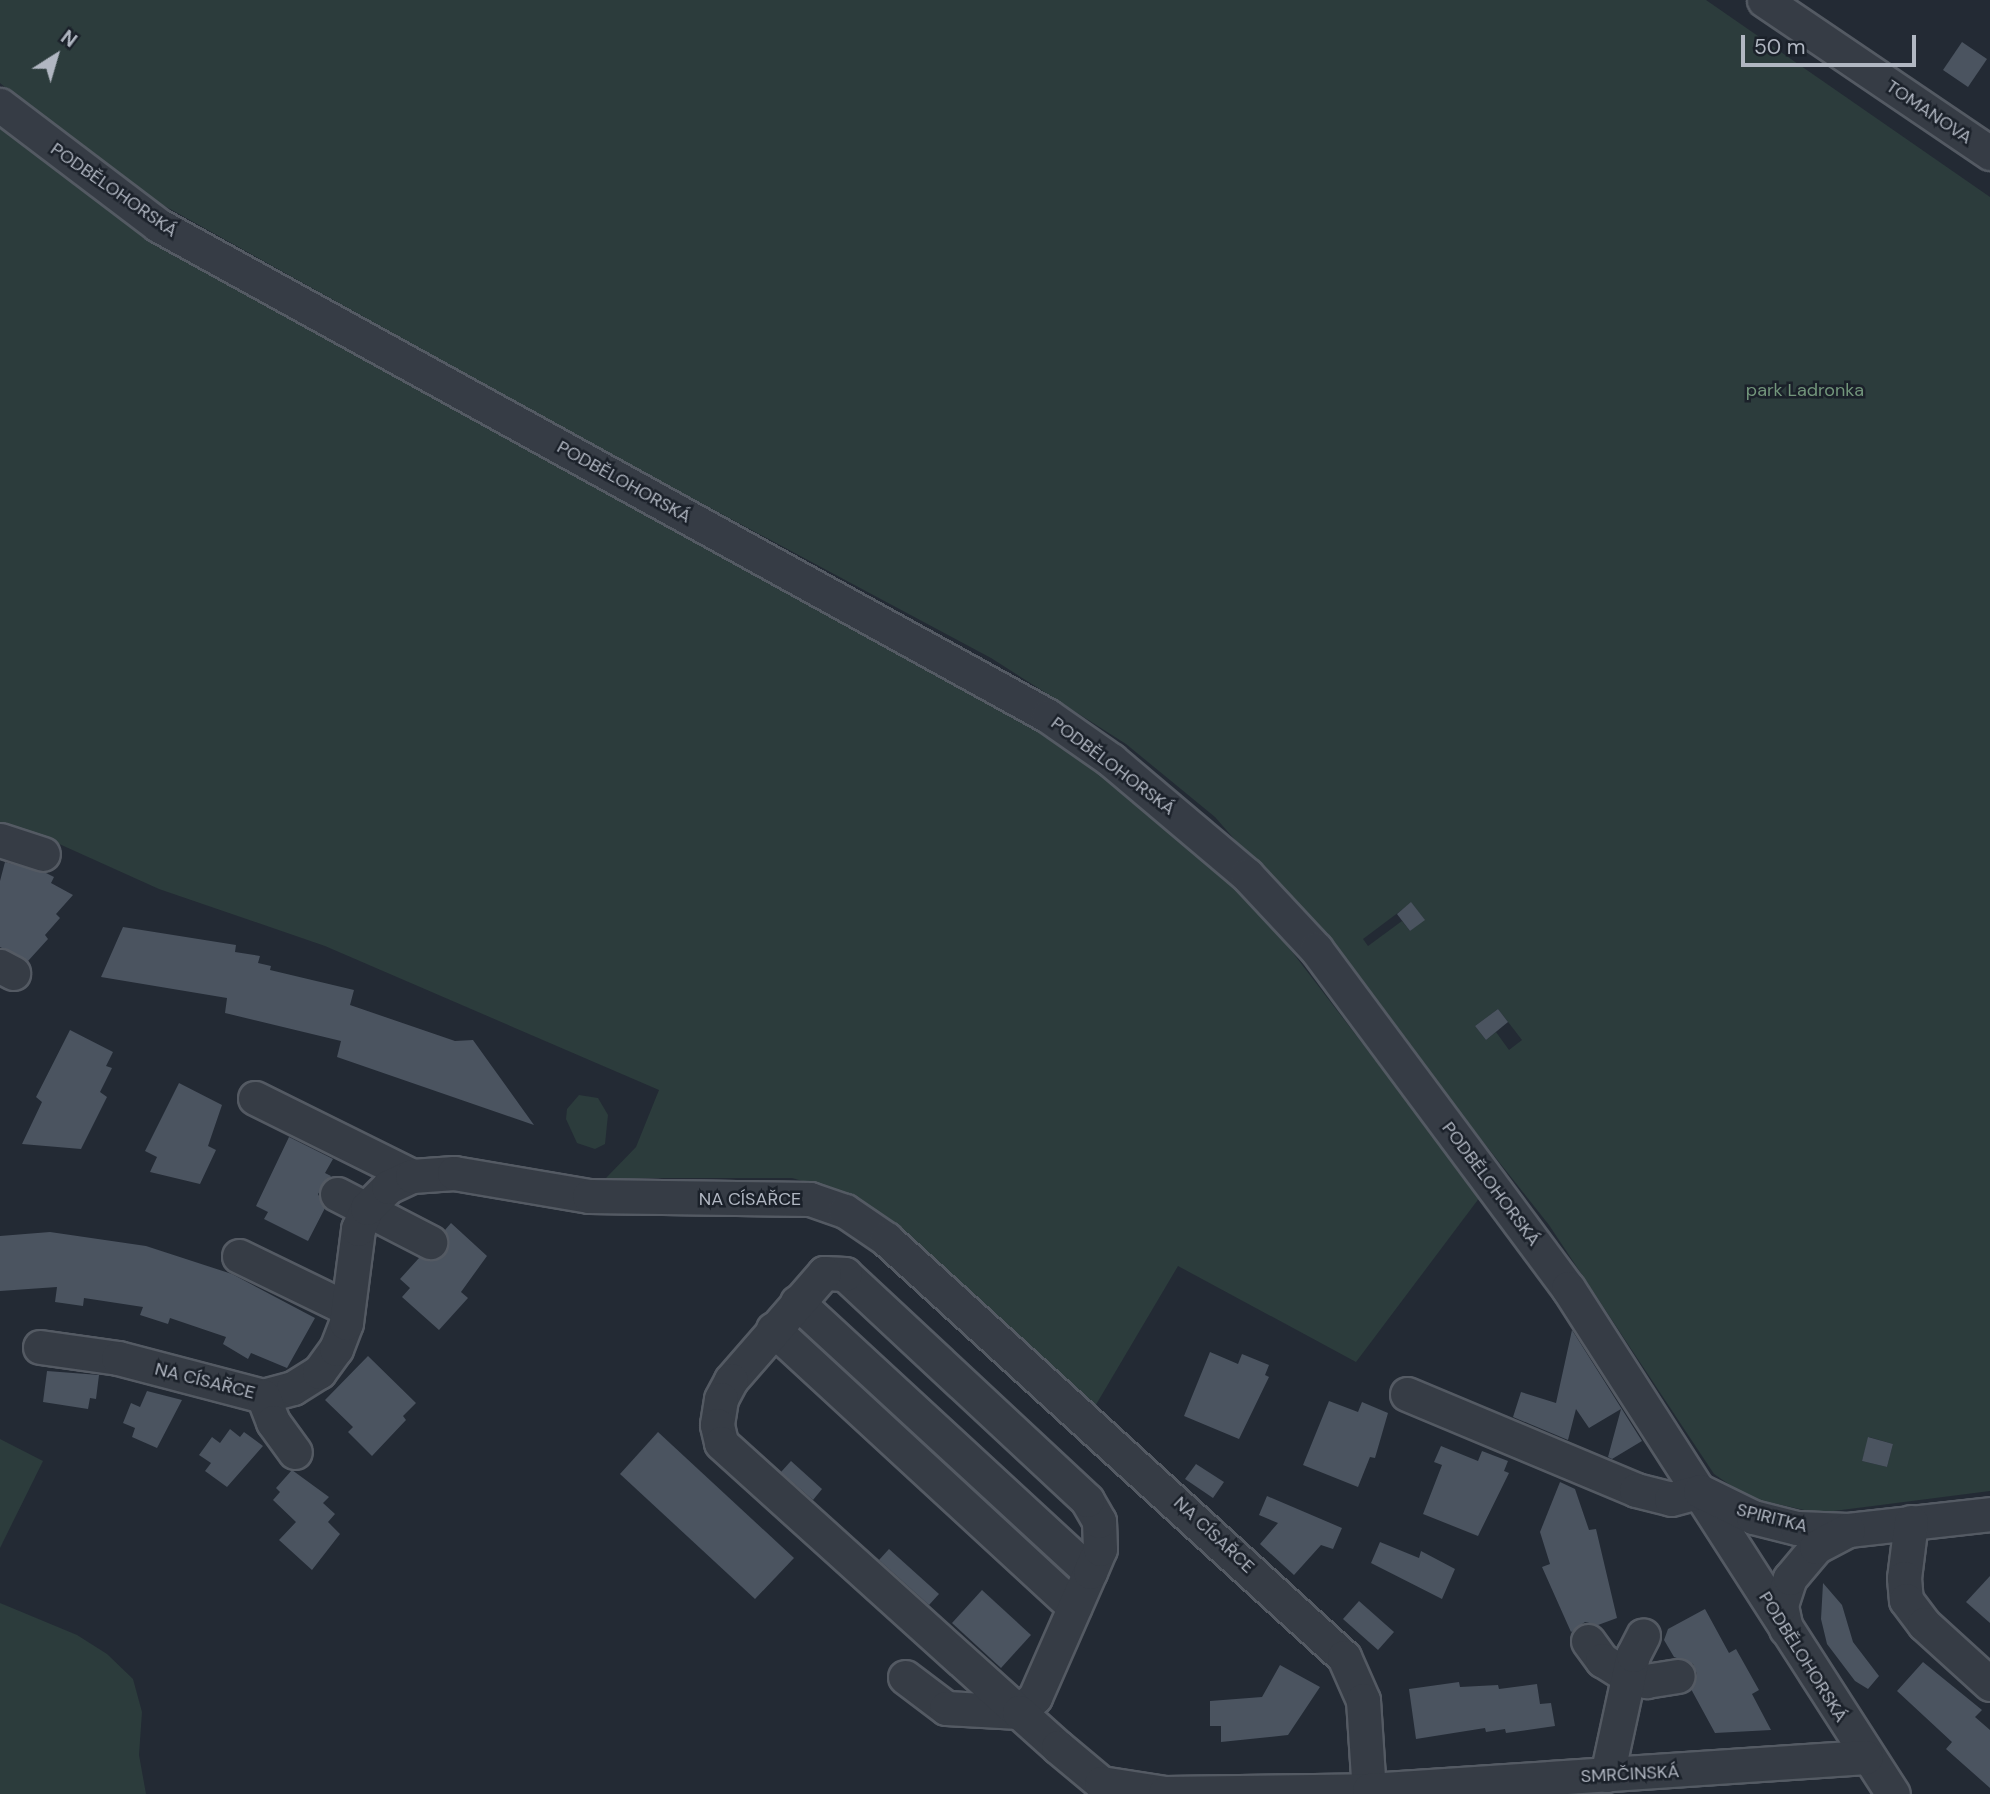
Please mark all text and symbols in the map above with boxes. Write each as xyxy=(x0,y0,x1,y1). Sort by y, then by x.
north arrow xyxy=(21,21,91,91)
scale bar xyxy=(1745,21,1920,65)
text: N xyxy=(56,25,82,53)
text: 50 m xyxy=(1754,33,1805,61)
street label: TOMANOVA xyxy=(1882,75,1976,149)
street label: PODBĚLOHORSKÁ xyxy=(46,138,182,242)
park label: park Ladronka xyxy=(1746,379,1864,401)
street label: PODBĚLOHORSKÁ xyxy=(553,436,695,528)
street label: PODBĚLOHORSKÁ xyxy=(1047,712,1179,820)
street label: PODBĚLOHORSKÁ xyxy=(1437,1118,1545,1250)
street label: NA CÍSAŘCE xyxy=(699,1188,801,1210)
street label: NA CÍSAŘCE xyxy=(153,1358,257,1404)
street label: NA CÍSAŘCE xyxy=(1169,1492,1259,1578)
street label: SPIRITKA xyxy=(1734,1499,1810,1537)
street label: PODBĚLOHORSKÁ xyxy=(1754,1588,1852,1726)
street label: SMRČINSKÁ xyxy=(1580,1761,1680,1787)

